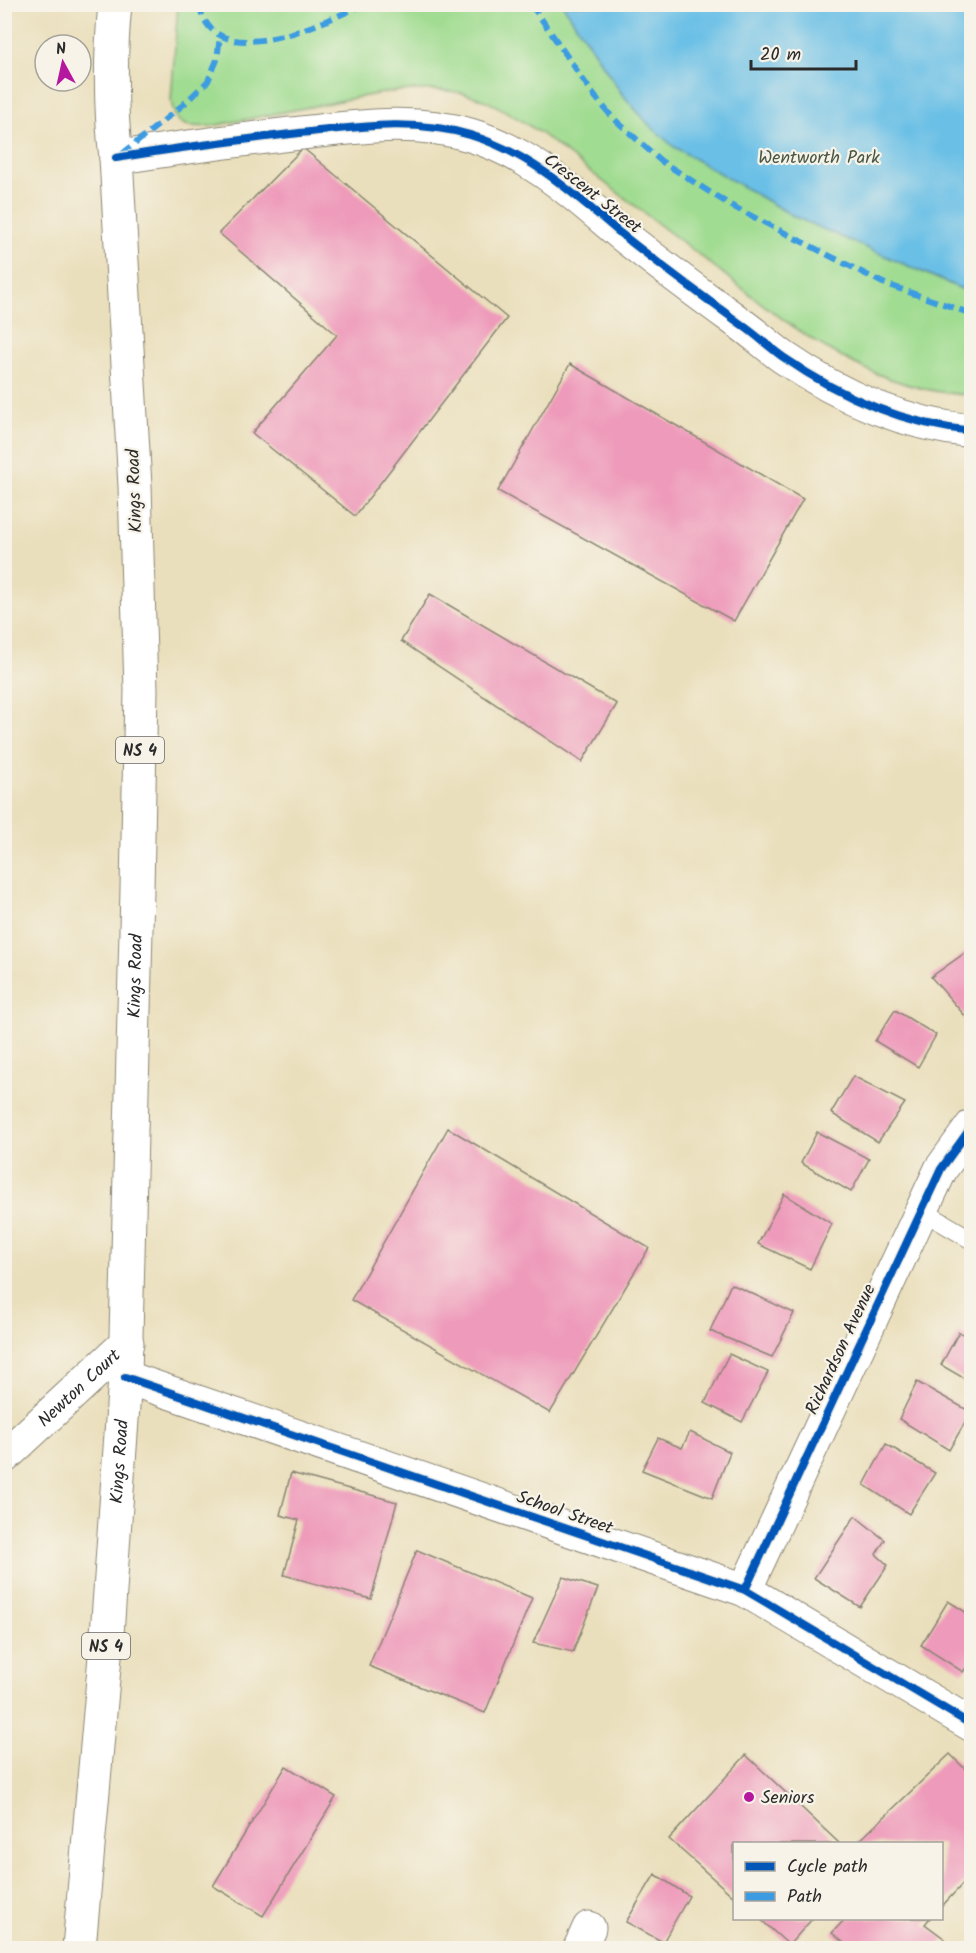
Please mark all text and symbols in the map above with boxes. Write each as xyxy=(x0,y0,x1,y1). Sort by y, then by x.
north arrow xyxy=(33,33,93,93)
scale bar xyxy=(751,33,856,71)
text: N xyxy=(54,37,68,63)
text: 20 m xyxy=(760,41,801,70)
park label: Wentworth Park xyxy=(758,144,880,173)
street label: Crescent Street xyxy=(537,146,648,243)
street label: Kings Road xyxy=(120,447,151,533)
road number: NS 4 xyxy=(116,737,164,763)
street label: Kings Road xyxy=(121,933,152,1018)
street label: Richardson Avenue xyxy=(798,1279,884,1420)
street label: Newton Court xyxy=(31,1342,129,1435)
street label: Kings Road xyxy=(103,1418,138,1505)
street label: School Street xyxy=(512,1483,618,1544)
road number: NS 4 xyxy=(82,1633,130,1659)
place label: Seniors xyxy=(761,1784,815,1813)
marker: Seniors xyxy=(742,1790,756,1804)
legend xyxy=(733,1842,943,1920)
text: Cycle path xyxy=(787,1853,868,1882)
text: Path xyxy=(787,1883,822,1912)

